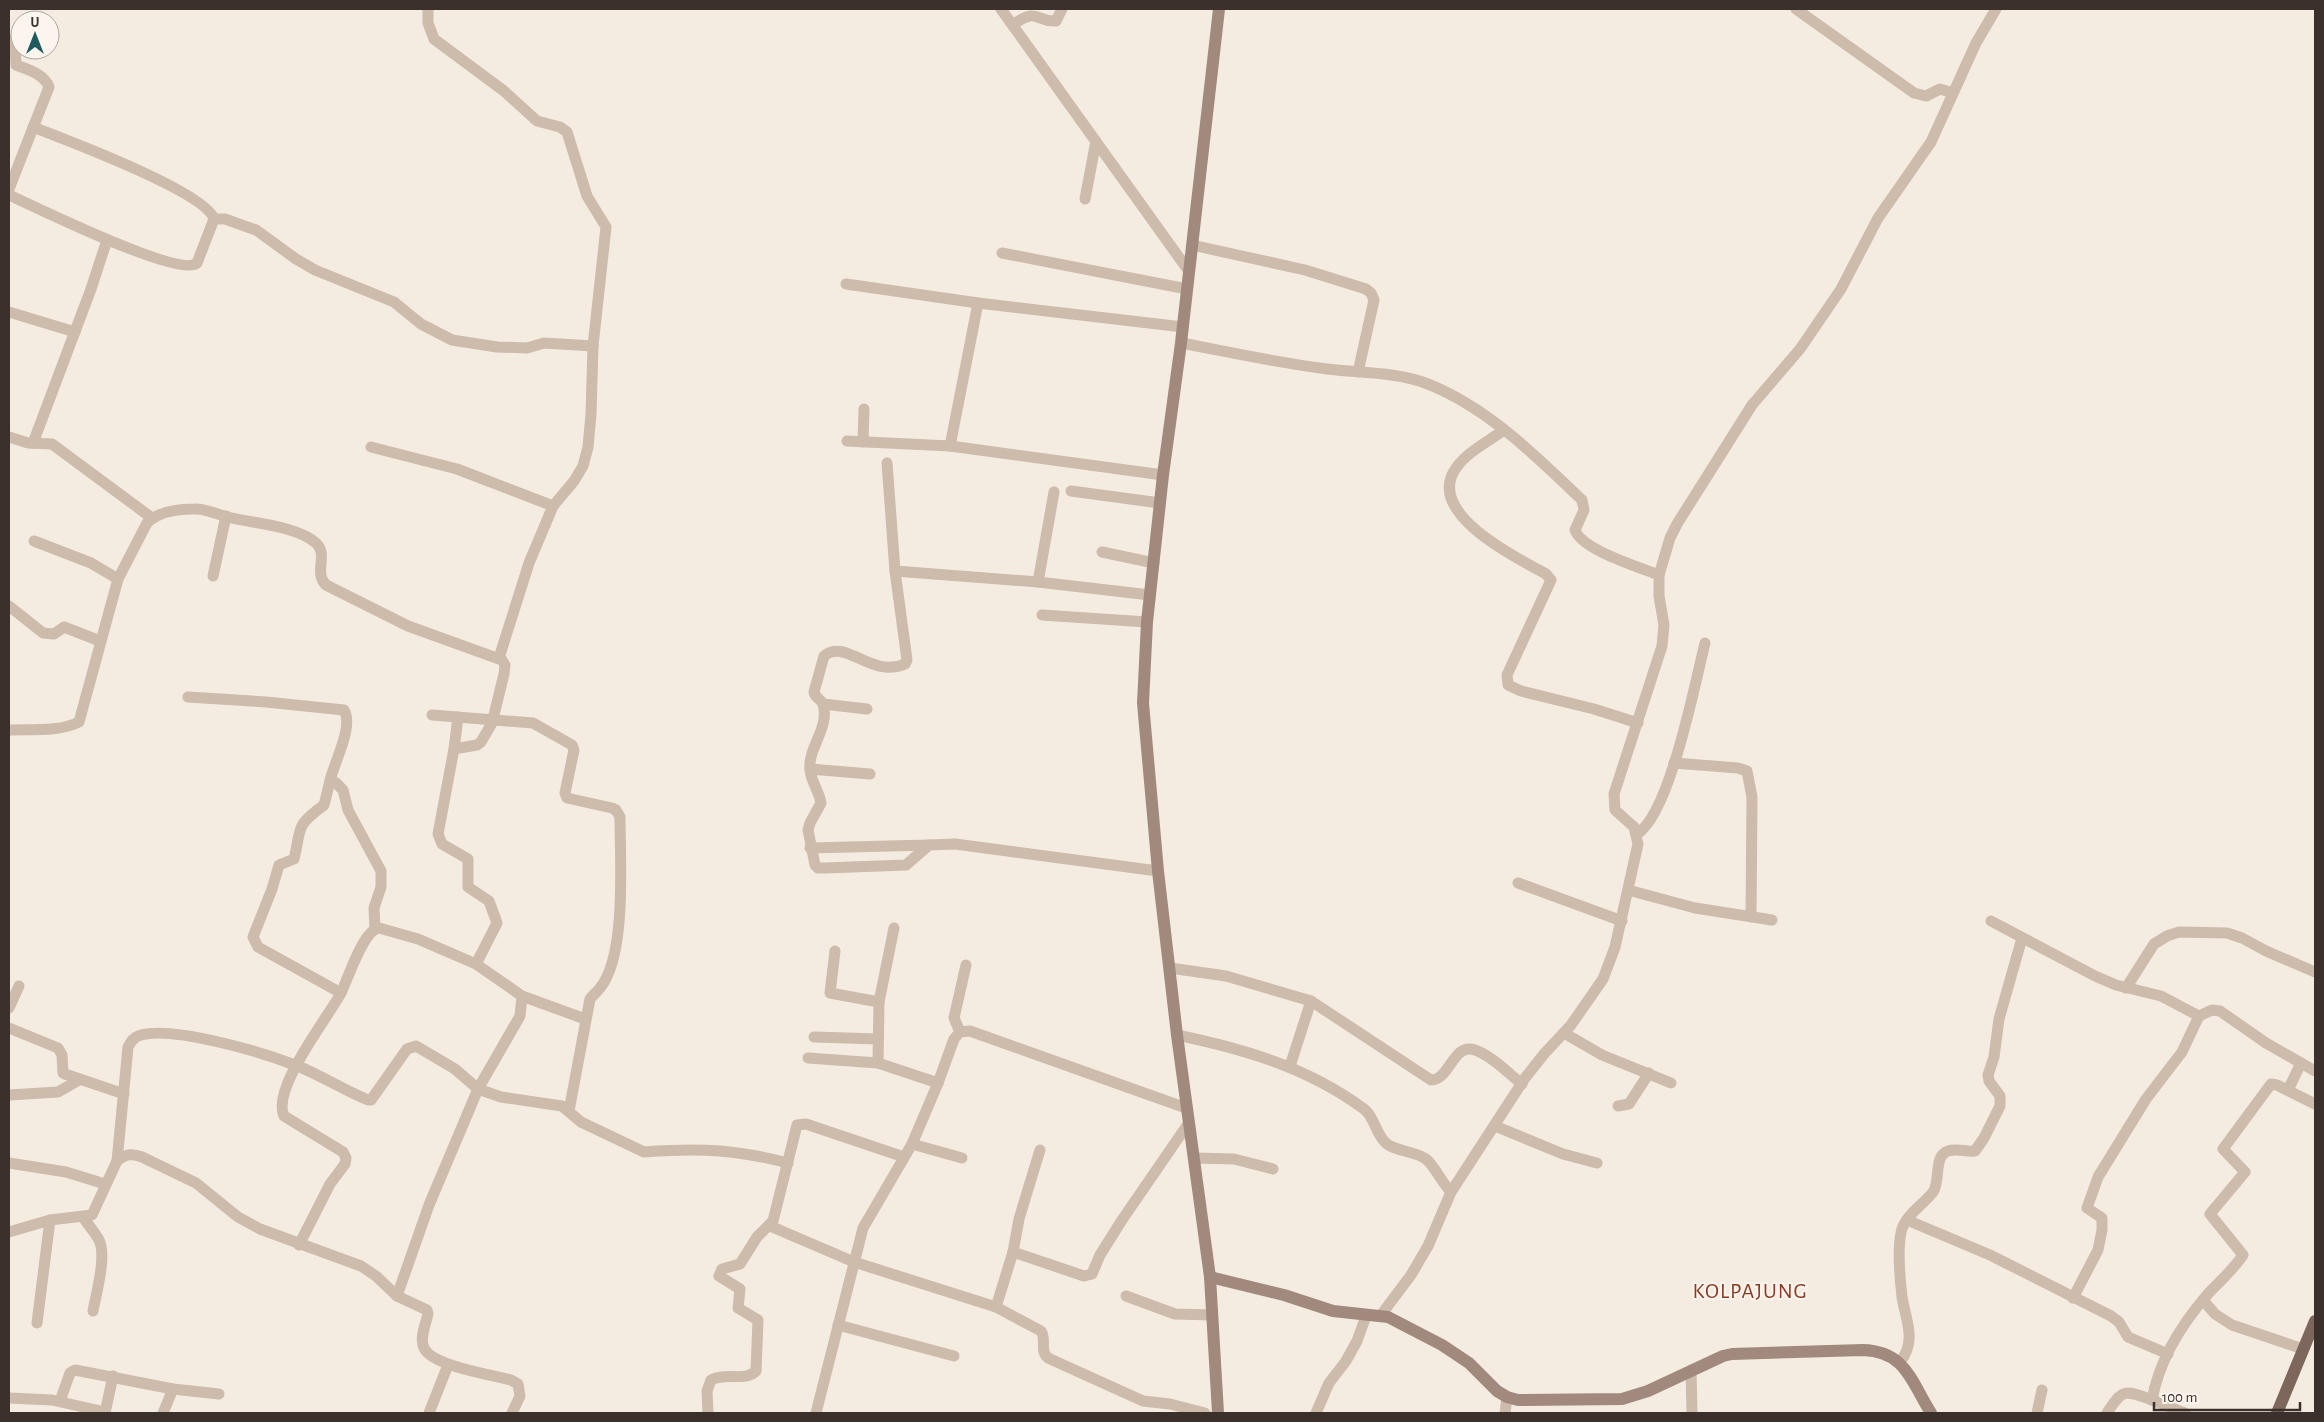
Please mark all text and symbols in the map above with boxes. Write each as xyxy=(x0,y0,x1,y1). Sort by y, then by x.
north arrow xyxy=(10,10,60,60)
text: U xyxy=(31,16,40,30)
district label: KOLPAJUNG xyxy=(1692,1280,1808,1302)
scale bar xyxy=(2154,1380,2300,1412)
text: 100 m xyxy=(2162,1390,2197,1405)

